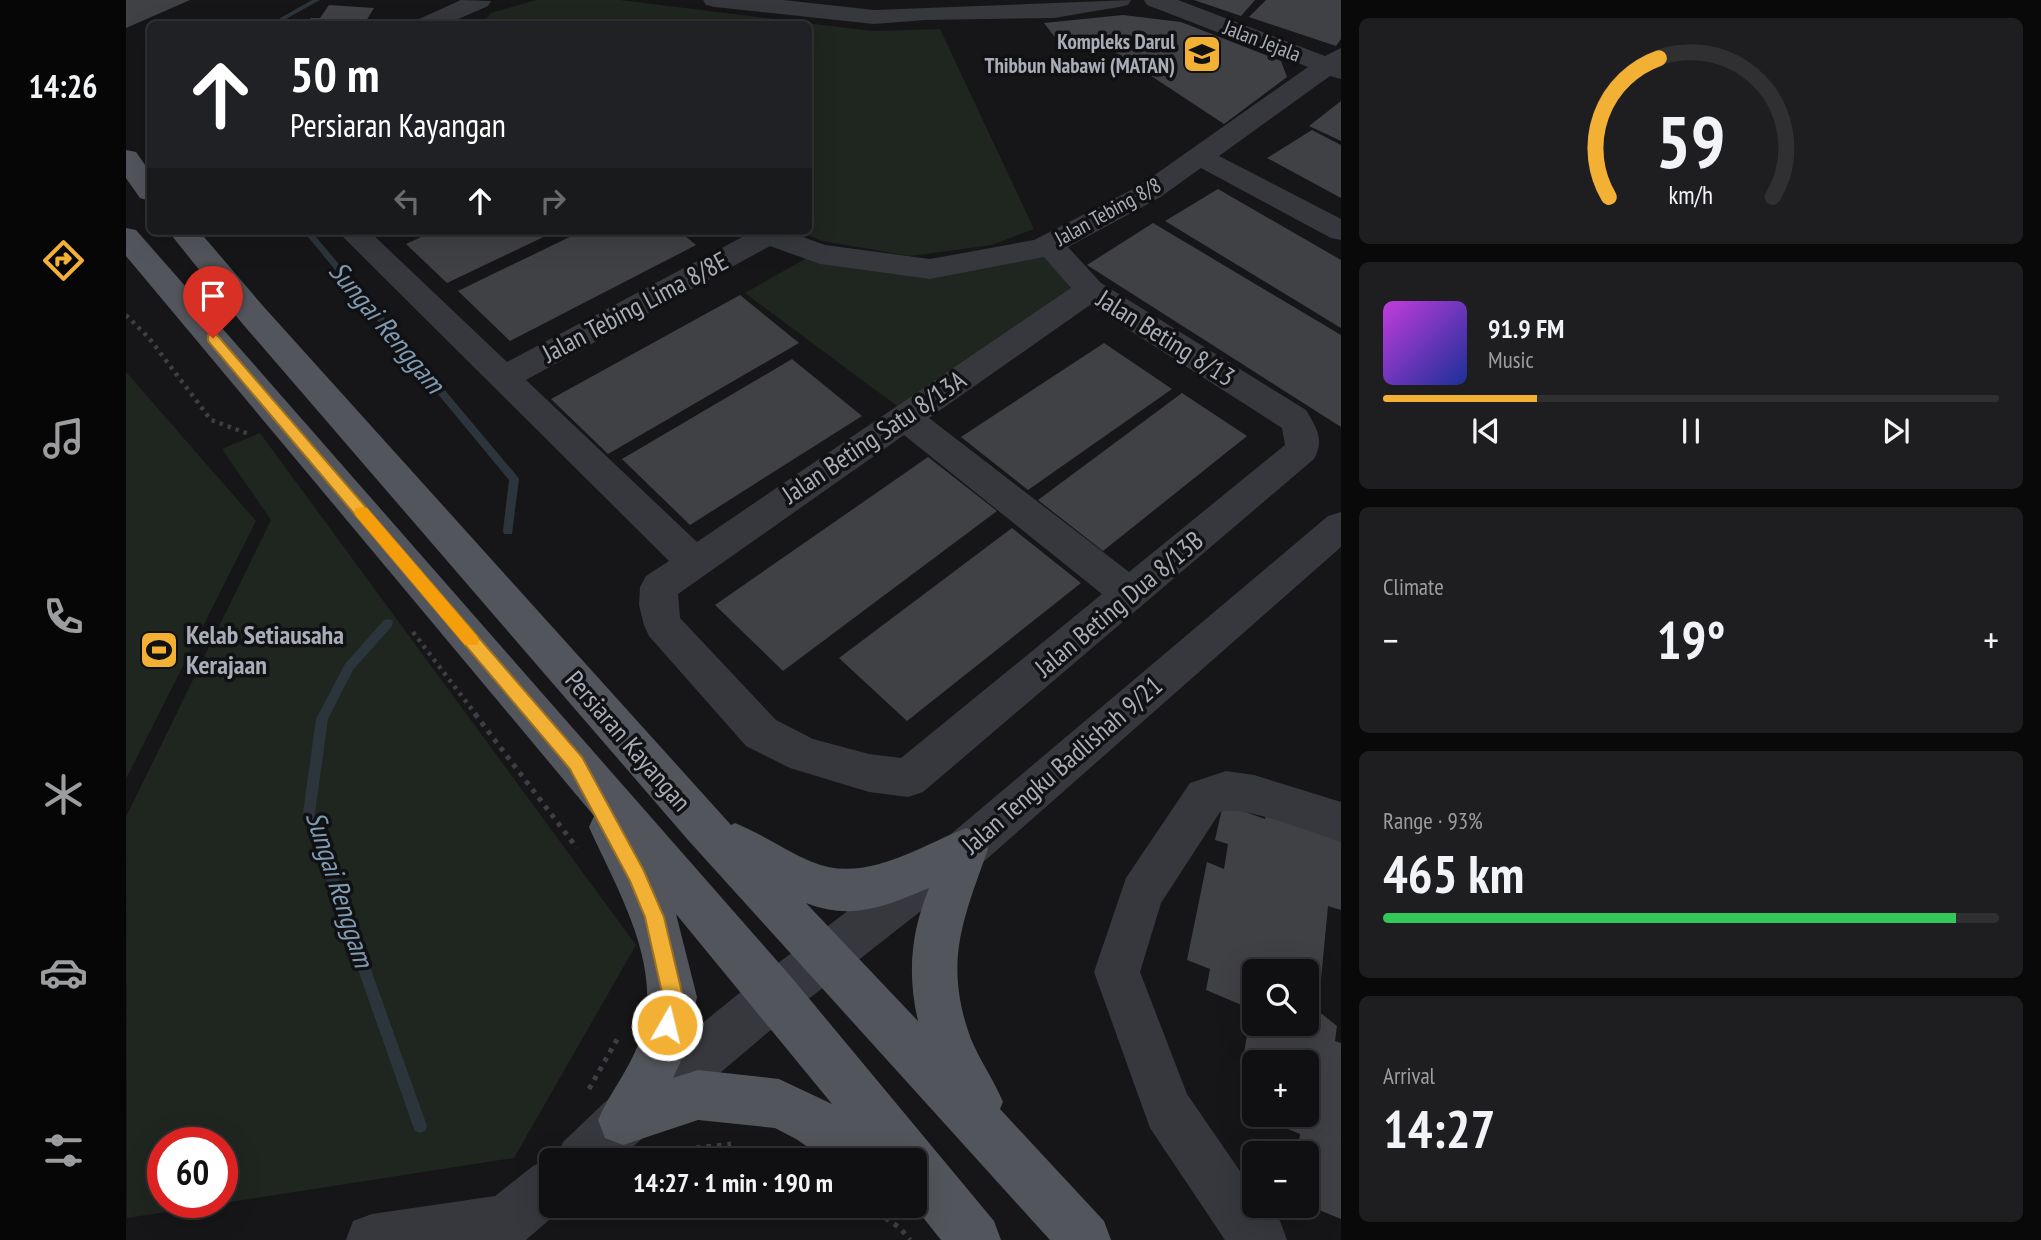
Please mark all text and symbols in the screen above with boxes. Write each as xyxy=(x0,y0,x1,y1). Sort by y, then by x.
street label: Jalan Jejala xyxy=(1219,13,1305,68)
place label: Kompleks Darul Thibbun Nabawi (MATAN) xyxy=(984,28,1176,79)
school or university icon: Kompleks Darul Thibbun Nabawi (MATAN) xyxy=(1181,33,1223,75)
text: 50 m xyxy=(290,42,379,106)
icon: ahead xyxy=(175,49,266,140)
text: 14:26 xyxy=(28,65,98,107)
text: 59 xyxy=(1656,94,1726,188)
text: Persiaran Kayangan xyxy=(290,104,506,146)
street label: Jalan Tebing 8/8 xyxy=(1049,171,1166,252)
text: km/h xyxy=(1669,179,1713,211)
icon: left xyxy=(388,182,426,220)
icon: ahead xyxy=(461,182,499,220)
icon: right xyxy=(534,182,572,220)
icon: directions xyxy=(39,236,88,285)
street label: Jalan Tebing Lima 8/8E xyxy=(535,244,733,370)
water label: Sungai Renggam xyxy=(321,253,455,402)
pin xyxy=(183,266,243,338)
icon: arrive xyxy=(194,277,232,315)
street label: Jalan Beting 8/13 xyxy=(1090,282,1241,393)
text: 91.9 FM xyxy=(1488,312,1564,345)
text: Music xyxy=(1488,345,1534,374)
street label: Jalan Beting Satu 8/13A xyxy=(775,363,972,511)
icon: previous xyxy=(1467,412,1505,450)
icon: pause xyxy=(1672,412,1710,450)
icon: next xyxy=(1877,412,1915,450)
icon: music xyxy=(39,414,88,463)
street label: Jalan Beting Dua 8/13B xyxy=(1027,524,1210,684)
text: Climate xyxy=(1383,572,1444,601)
icon: phone xyxy=(39,592,88,641)
text: 19° xyxy=(1657,606,1725,673)
text: − xyxy=(1383,615,1399,664)
text: + xyxy=(1983,615,1999,664)
place label: Kelab Setiausaha Kerajaan xyxy=(186,618,344,681)
sports icon: Kelab Setiausaha Kerajaan xyxy=(138,629,180,671)
street label: Persiaran Kayangan xyxy=(558,664,698,818)
street label: Jalan Tengku Badlishah 9/21 xyxy=(954,669,1169,861)
icon: climate xyxy=(39,770,88,819)
water label: Sungai Renggam xyxy=(298,806,384,973)
text: Range · 93% xyxy=(1383,806,1483,835)
text: 465 km xyxy=(1383,840,1524,907)
icon: car xyxy=(39,948,88,997)
map controls xyxy=(1242,959,1319,1218)
button: search xyxy=(1242,959,1319,1036)
position arrow xyxy=(630,988,704,1062)
button: + xyxy=(1242,1050,1319,1127)
text: Arrival xyxy=(1383,1061,1435,1090)
text: 14:27 xyxy=(1383,1095,1495,1162)
icon: filters xyxy=(39,1126,88,1175)
speed limit sign: 60 xyxy=(147,1127,238,1218)
button: − xyxy=(1242,1141,1319,1218)
text: 14:27 · 1 min · 190 m xyxy=(633,1166,833,1199)

